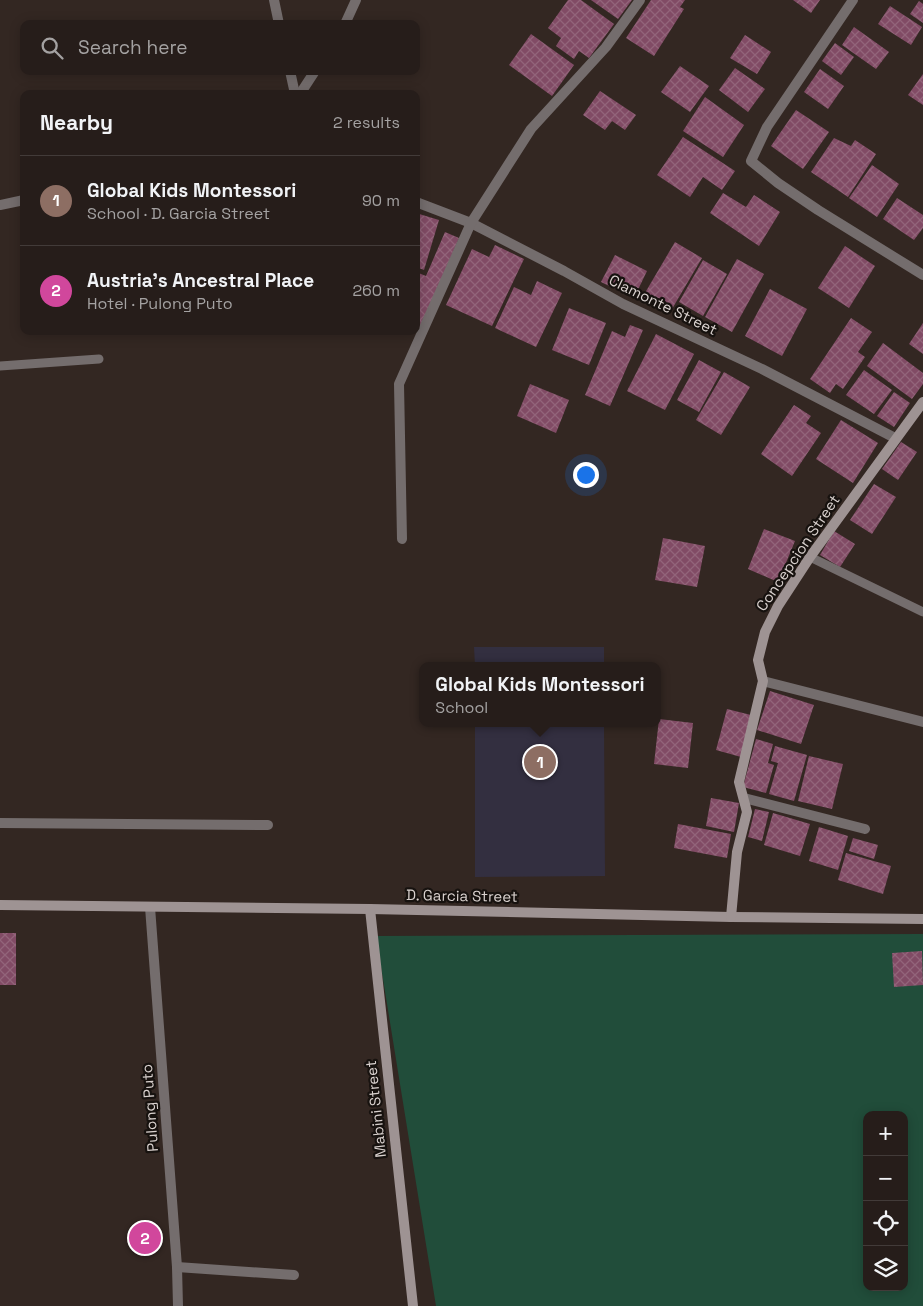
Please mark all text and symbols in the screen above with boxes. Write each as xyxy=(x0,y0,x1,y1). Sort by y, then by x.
search box xyxy=(20,20,420,75)
icon: search xyxy=(38,34,66,62)
text: Search here xyxy=(78,35,188,60)
text: Nearby xyxy=(40,109,113,136)
text: 2 results xyxy=(333,112,400,133)
text: Global Kids Montessori xyxy=(87,178,296,203)
text: 1 xyxy=(52,190,60,211)
text: 90 m xyxy=(362,190,400,211)
text: School · D. Garcia Street xyxy=(87,203,270,224)
text: Austria's Ancestral Place xyxy=(87,268,314,293)
street label: Clamonte Street xyxy=(606,270,721,339)
text: 2 xyxy=(51,280,61,301)
text: 260 m xyxy=(352,280,400,301)
text: Hotel · Pulong Puto xyxy=(87,293,233,314)
your location xyxy=(573,462,599,488)
street label: Concepcion Street xyxy=(752,491,844,615)
popup xyxy=(419,662,661,727)
text: Global Kids Montessori xyxy=(435,672,645,697)
text: School xyxy=(435,697,488,718)
pin: 1 xyxy=(524,743,556,781)
street label: D. Garcia Street xyxy=(406,885,518,906)
street label: Mabini Street xyxy=(361,1059,390,1159)
street label: Pulong Puto xyxy=(137,1064,162,1153)
map controls xyxy=(863,1111,908,1291)
button: + xyxy=(863,1111,908,1156)
button: − xyxy=(863,1156,908,1201)
button: locate xyxy=(863,1201,908,1246)
pin: 2 xyxy=(129,1219,161,1257)
button: layers xyxy=(863,1246,908,1291)

